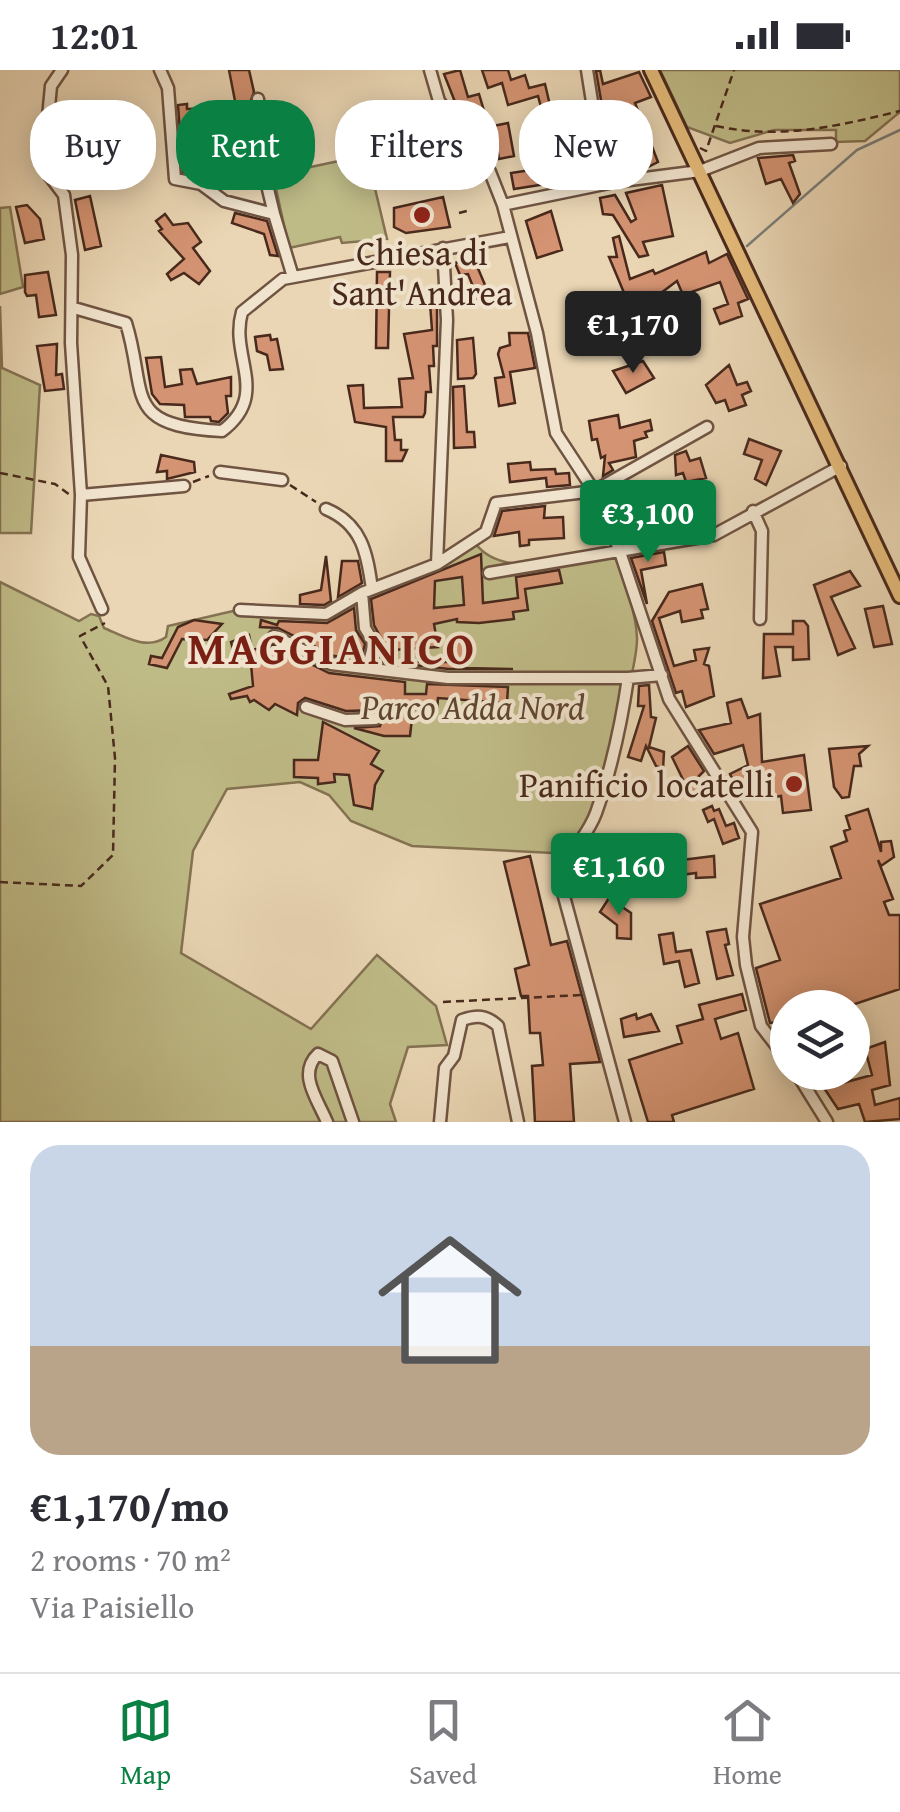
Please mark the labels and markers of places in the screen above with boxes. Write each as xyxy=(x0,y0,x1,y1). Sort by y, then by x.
marker: Chiesa di Sant'Andrea xyxy=(411,204,433,226)
place label: Chiesa di Sant'Andrea xyxy=(331,227,513,318)
pin: €1,170 xyxy=(552,291,714,376)
pin: €3,100 xyxy=(567,480,729,565)
place label: Panificio locatelli xyxy=(519,759,774,810)
marker: Panificio locatelli xyxy=(783,773,805,795)
pin: €1,160 xyxy=(538,833,700,918)

